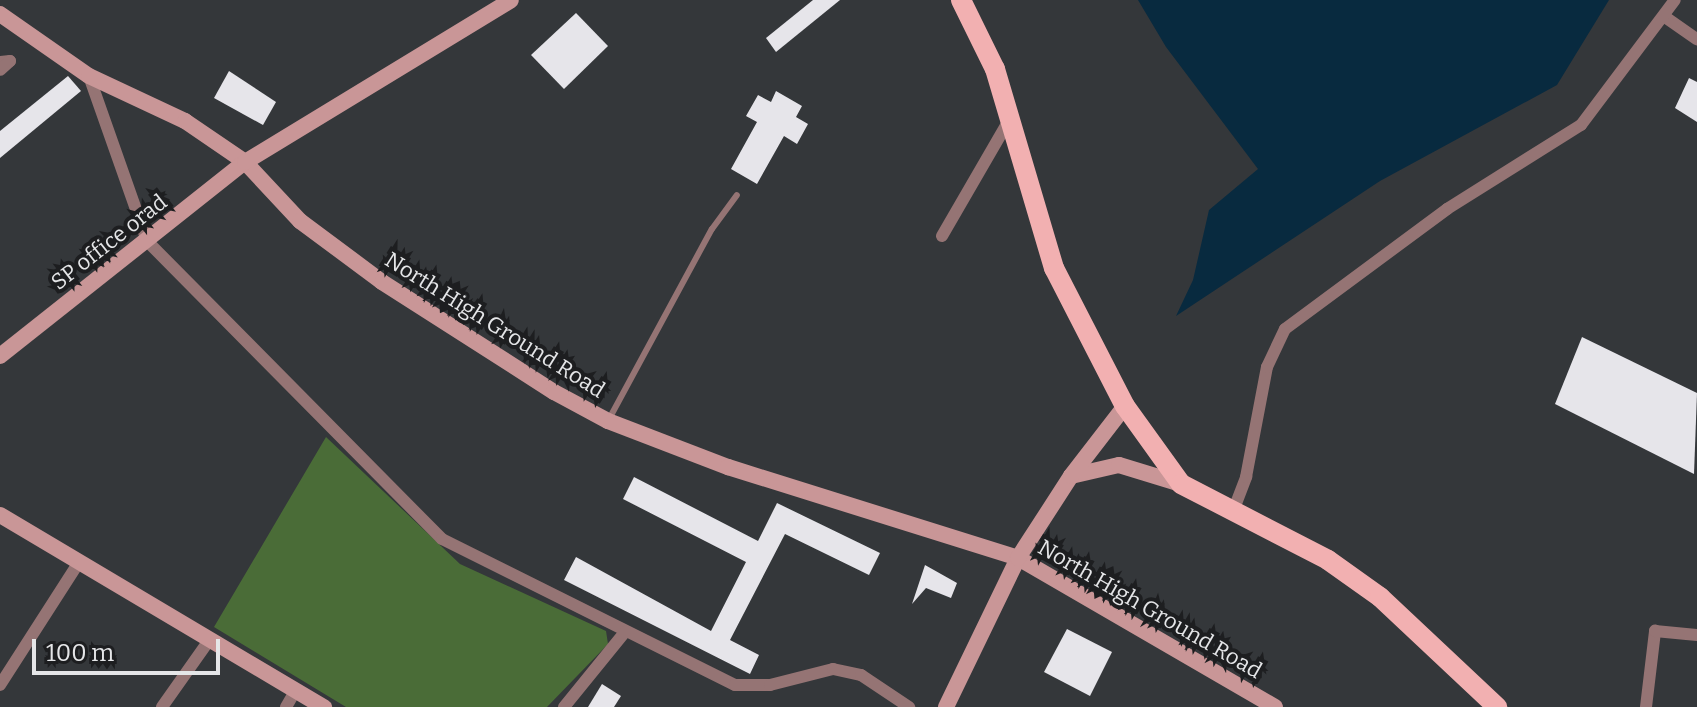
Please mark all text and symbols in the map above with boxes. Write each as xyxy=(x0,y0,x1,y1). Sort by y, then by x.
street label: SP office orad xyxy=(46,189,172,295)
street label: North High Ground Road xyxy=(380,246,610,404)
street label: North High Ground Road xyxy=(1033,534,1267,684)
scale bar xyxy=(36,623,224,673)
text: 100 m xyxy=(46,639,114,667)

